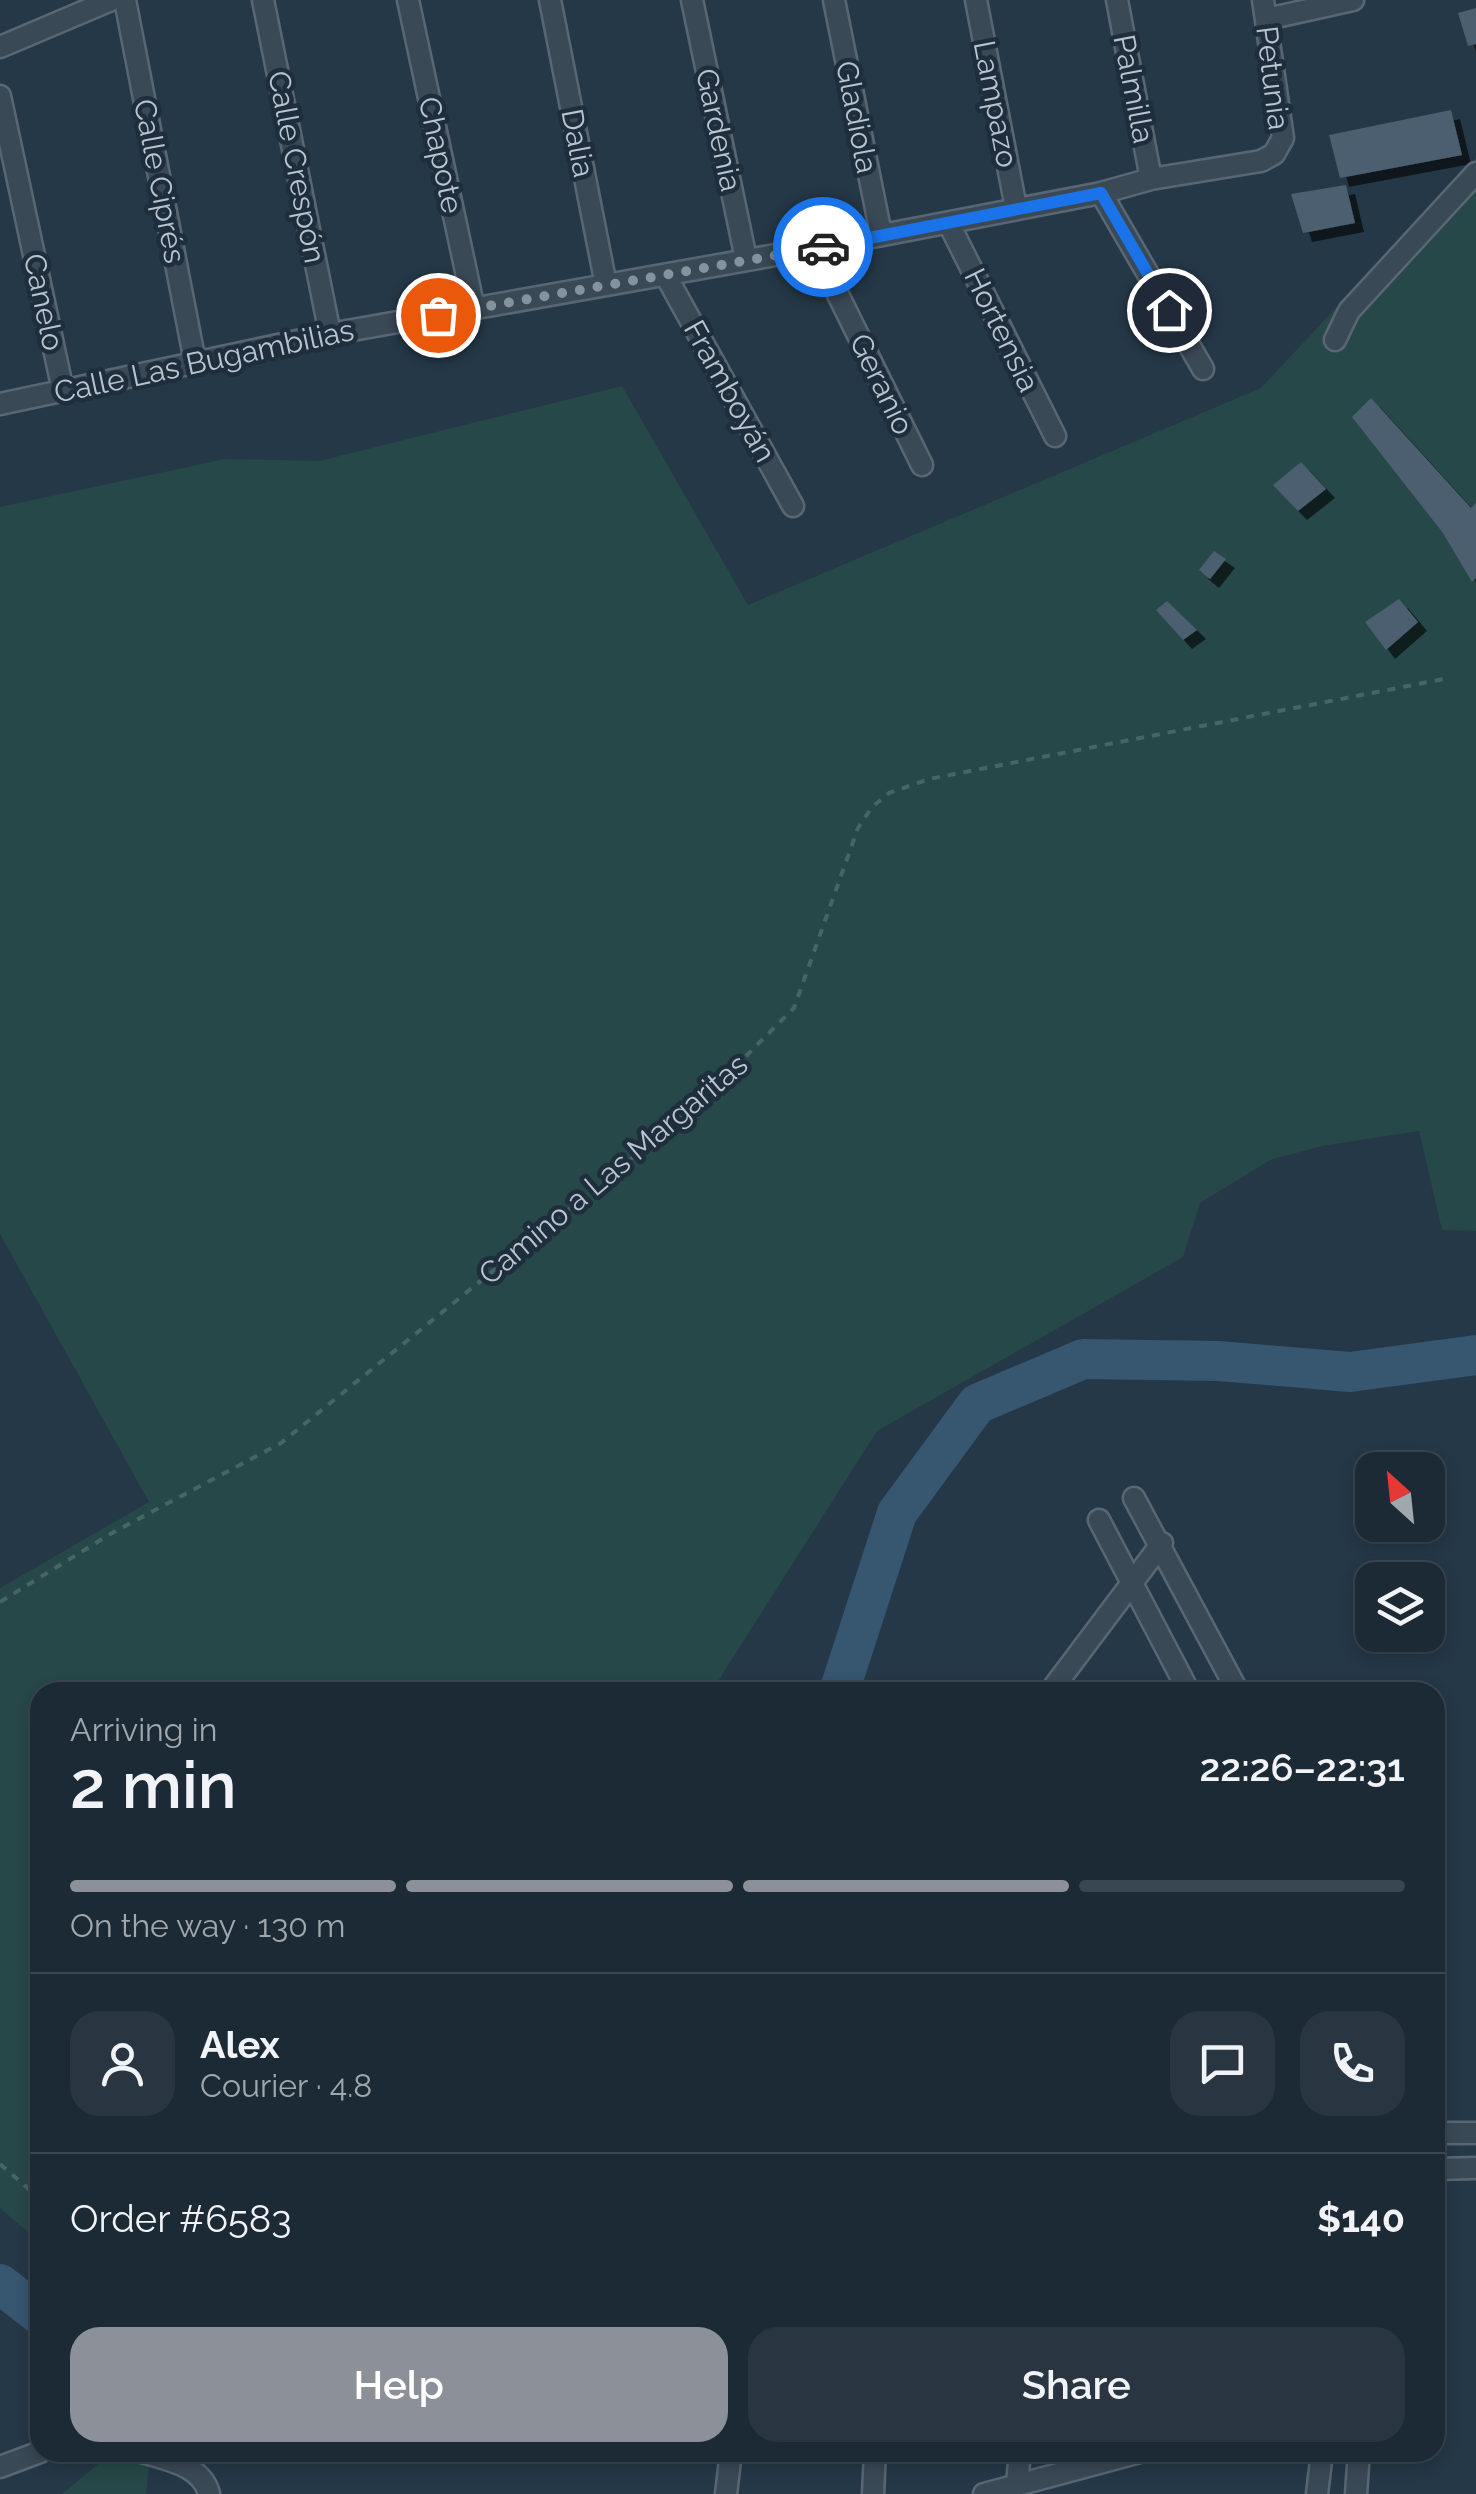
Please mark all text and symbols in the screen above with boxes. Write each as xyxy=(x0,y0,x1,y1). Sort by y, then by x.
street label: Petunia xyxy=(1249,24,1297,132)
street label: Palmilla xyxy=(1106,32,1162,146)
street label: Lampazo xyxy=(967,38,1025,170)
street label: Gladiola xyxy=(829,58,885,176)
street label: Gardenia xyxy=(689,65,749,195)
street label: Calle Crespón xyxy=(261,68,333,266)
street label: Chapote xyxy=(412,94,470,216)
street label: Calle Ciprés xyxy=(127,96,193,266)
street label: Dalia xyxy=(554,106,602,180)
courier xyxy=(773,197,873,297)
icon: car xyxy=(796,220,851,275)
street label: Canelo xyxy=(17,250,71,354)
street label: Hortensia xyxy=(957,263,1047,397)
pin xyxy=(1127,268,1212,353)
pin xyxy=(396,273,481,358)
icon: home xyxy=(1142,283,1197,338)
icon: bag xyxy=(411,288,466,343)
street label: Calle Las Bugambilias xyxy=(51,312,357,410)
street label: Framboyán xyxy=(677,314,783,468)
street label: Geranio xyxy=(843,328,921,440)
street label: Camino a Las Margaritas xyxy=(472,1046,754,1292)
north arrow xyxy=(1355,1452,1445,1542)
map controls xyxy=(1355,1452,1445,1652)
button: layers xyxy=(1355,1562,1445,1652)
text: Arriving in xyxy=(70,1711,217,1748)
text: 22:26–22:31 xyxy=(1199,1745,1405,1790)
text: 2 min xyxy=(70,1747,237,1823)
text: On the way · 130 m xyxy=(70,1907,346,1944)
button: person xyxy=(70,2011,175,2116)
button: chat xyxy=(1170,2011,1275,2116)
button: phone xyxy=(1300,2011,1405,2116)
text: Alex xyxy=(200,2022,280,2067)
text: Courier · 4.8 xyxy=(200,2067,372,2104)
text: Order #6583 xyxy=(70,2196,292,2241)
text: $140 xyxy=(1317,2196,1405,2241)
button: Help xyxy=(70,2327,728,2442)
button: Share xyxy=(748,2327,1405,2442)

